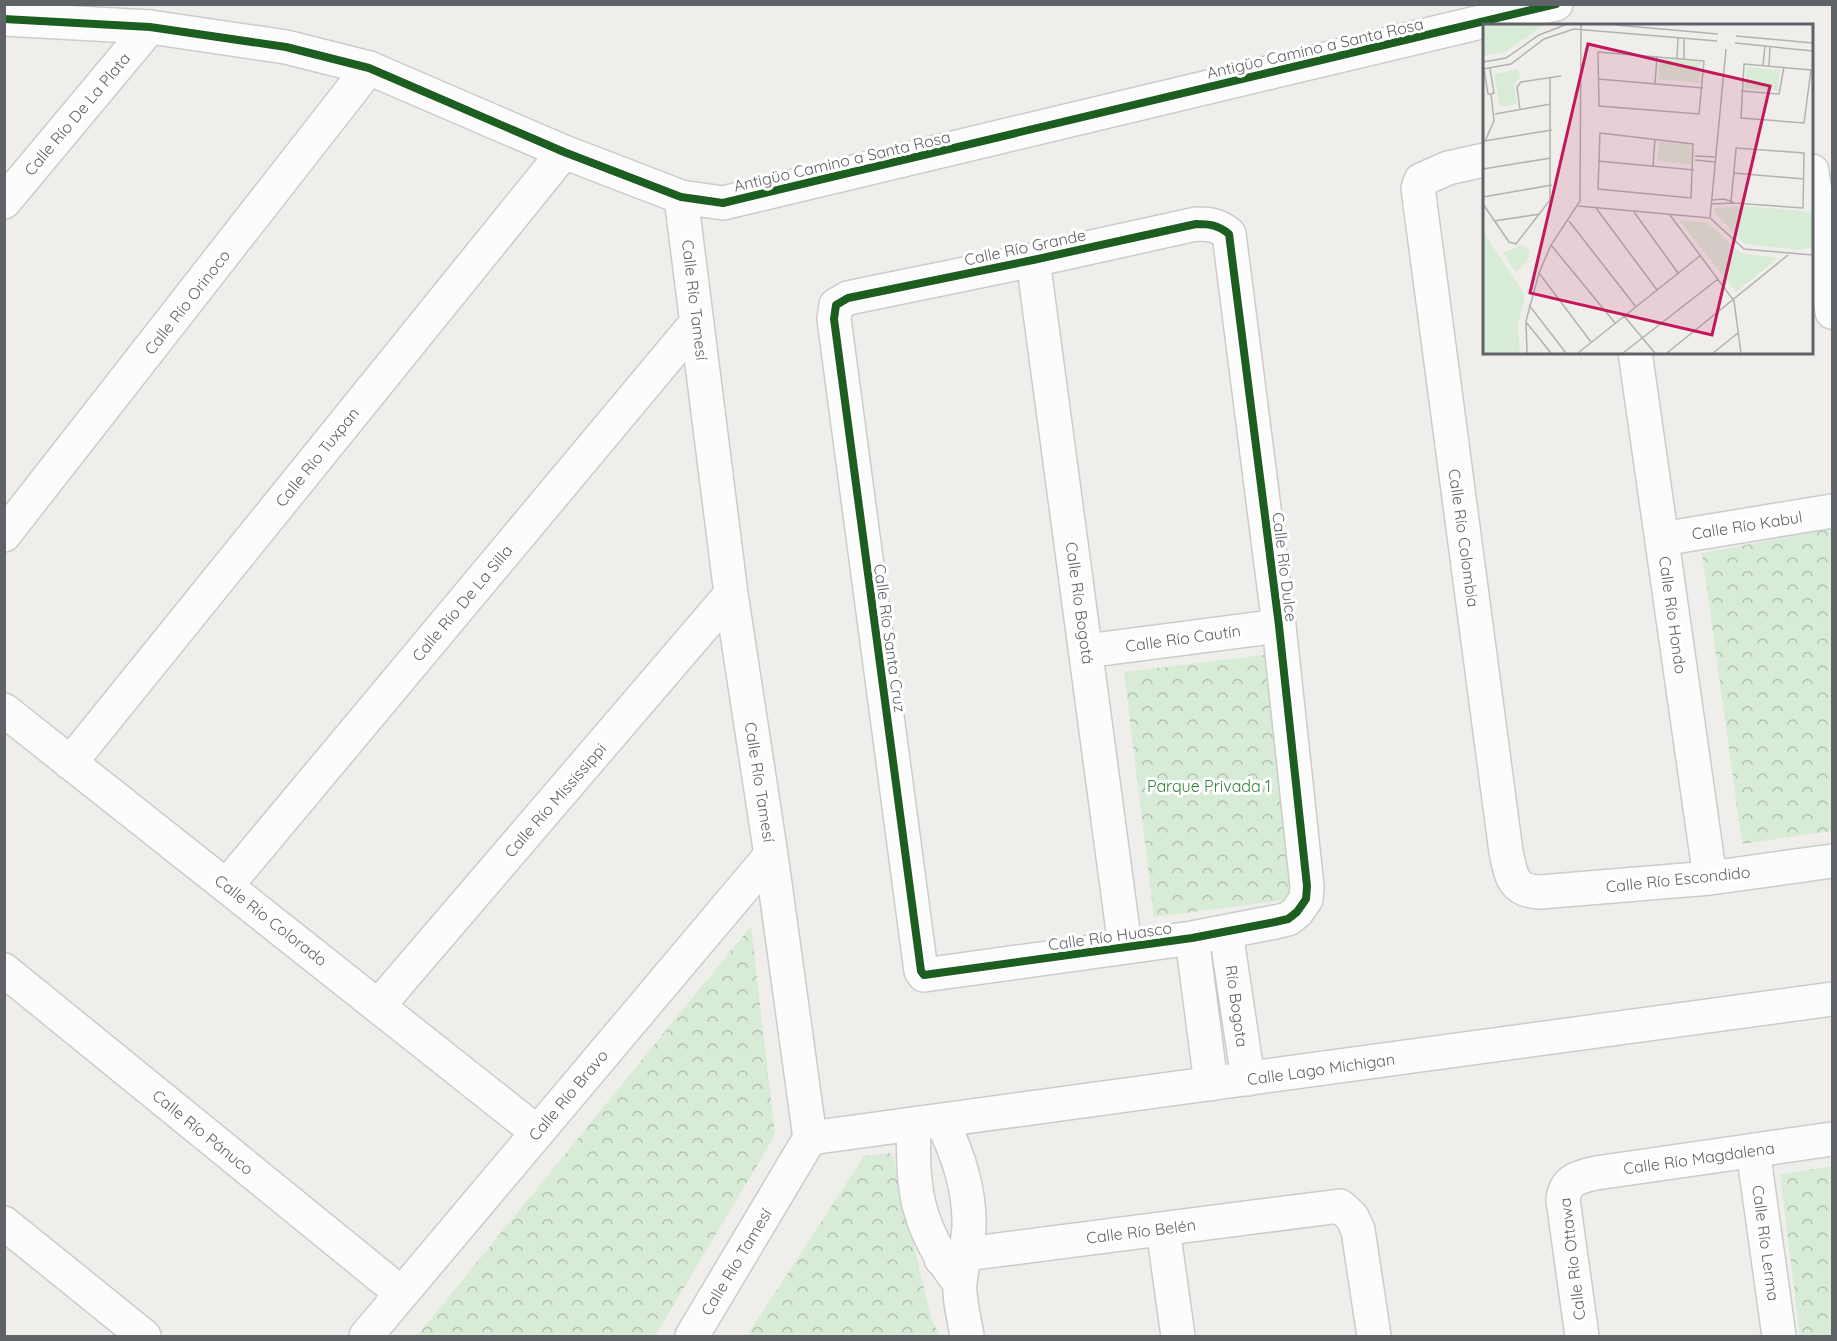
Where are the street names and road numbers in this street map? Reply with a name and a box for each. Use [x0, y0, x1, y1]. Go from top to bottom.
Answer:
street label: Antigüo Camino a Santa Rosa [1205, 13, 1425, 83]
street label: Calle Río De La Plata [20, 48, 134, 180]
street label: Antigüo Camino a Santa Rosa [732, 126, 952, 196]
street label: Calle Río Grande [962, 224, 1088, 270]
street label: Calle Río Tamesí [678, 239, 712, 362]
street label: Calle Río Orinoco [140, 246, 234, 358]
street label: Calle Río Tuxpan [271, 403, 363, 511]
street label: Calle Río Colombia [1444, 467, 1484, 609]
street label: Calle Río Kabul [1690, 506, 1804, 544]
street label: Calle Río Dulce [1268, 511, 1302, 623]
street label: Calle Río Bogotá [1062, 540, 1098, 666]
street label: Calle Río De La Silla [407, 541, 517, 665]
street label: Calle Río Hondo [1655, 555, 1691, 675]
street label: Calle Río Santa Cruz [870, 562, 910, 714]
street label: Calle Río Cautín [1124, 620, 1242, 656]
street label: Calle Río Tamesí [741, 721, 779, 844]
street label: Calle Río Mississippi [500, 739, 610, 861]
street label: Calle Río Escondido [1605, 861, 1751, 897]
street label: Calle Río Colorado [211, 870, 331, 970]
street label: Calle Río Huasco [1047, 917, 1173, 955]
street label: Río Bogota [1221, 964, 1253, 1048]
street label: Calle Río Bravo [524, 1045, 612, 1145]
street label: Calle Lago Michigan [1246, 1049, 1396, 1089]
street label: Calle Río Pánuco [148, 1085, 258, 1179]
street label: Calle Río Magdalena [1622, 1137, 1776, 1179]
street label: Calle Río Lerma [1748, 1184, 1784, 1302]
street label: Calle Río Ottawa [1555, 1197, 1589, 1321]
street label: Calle Río Tamesí [696, 1204, 776, 1319]
street label: Calle Río Belén [1085, 1214, 1197, 1248]

